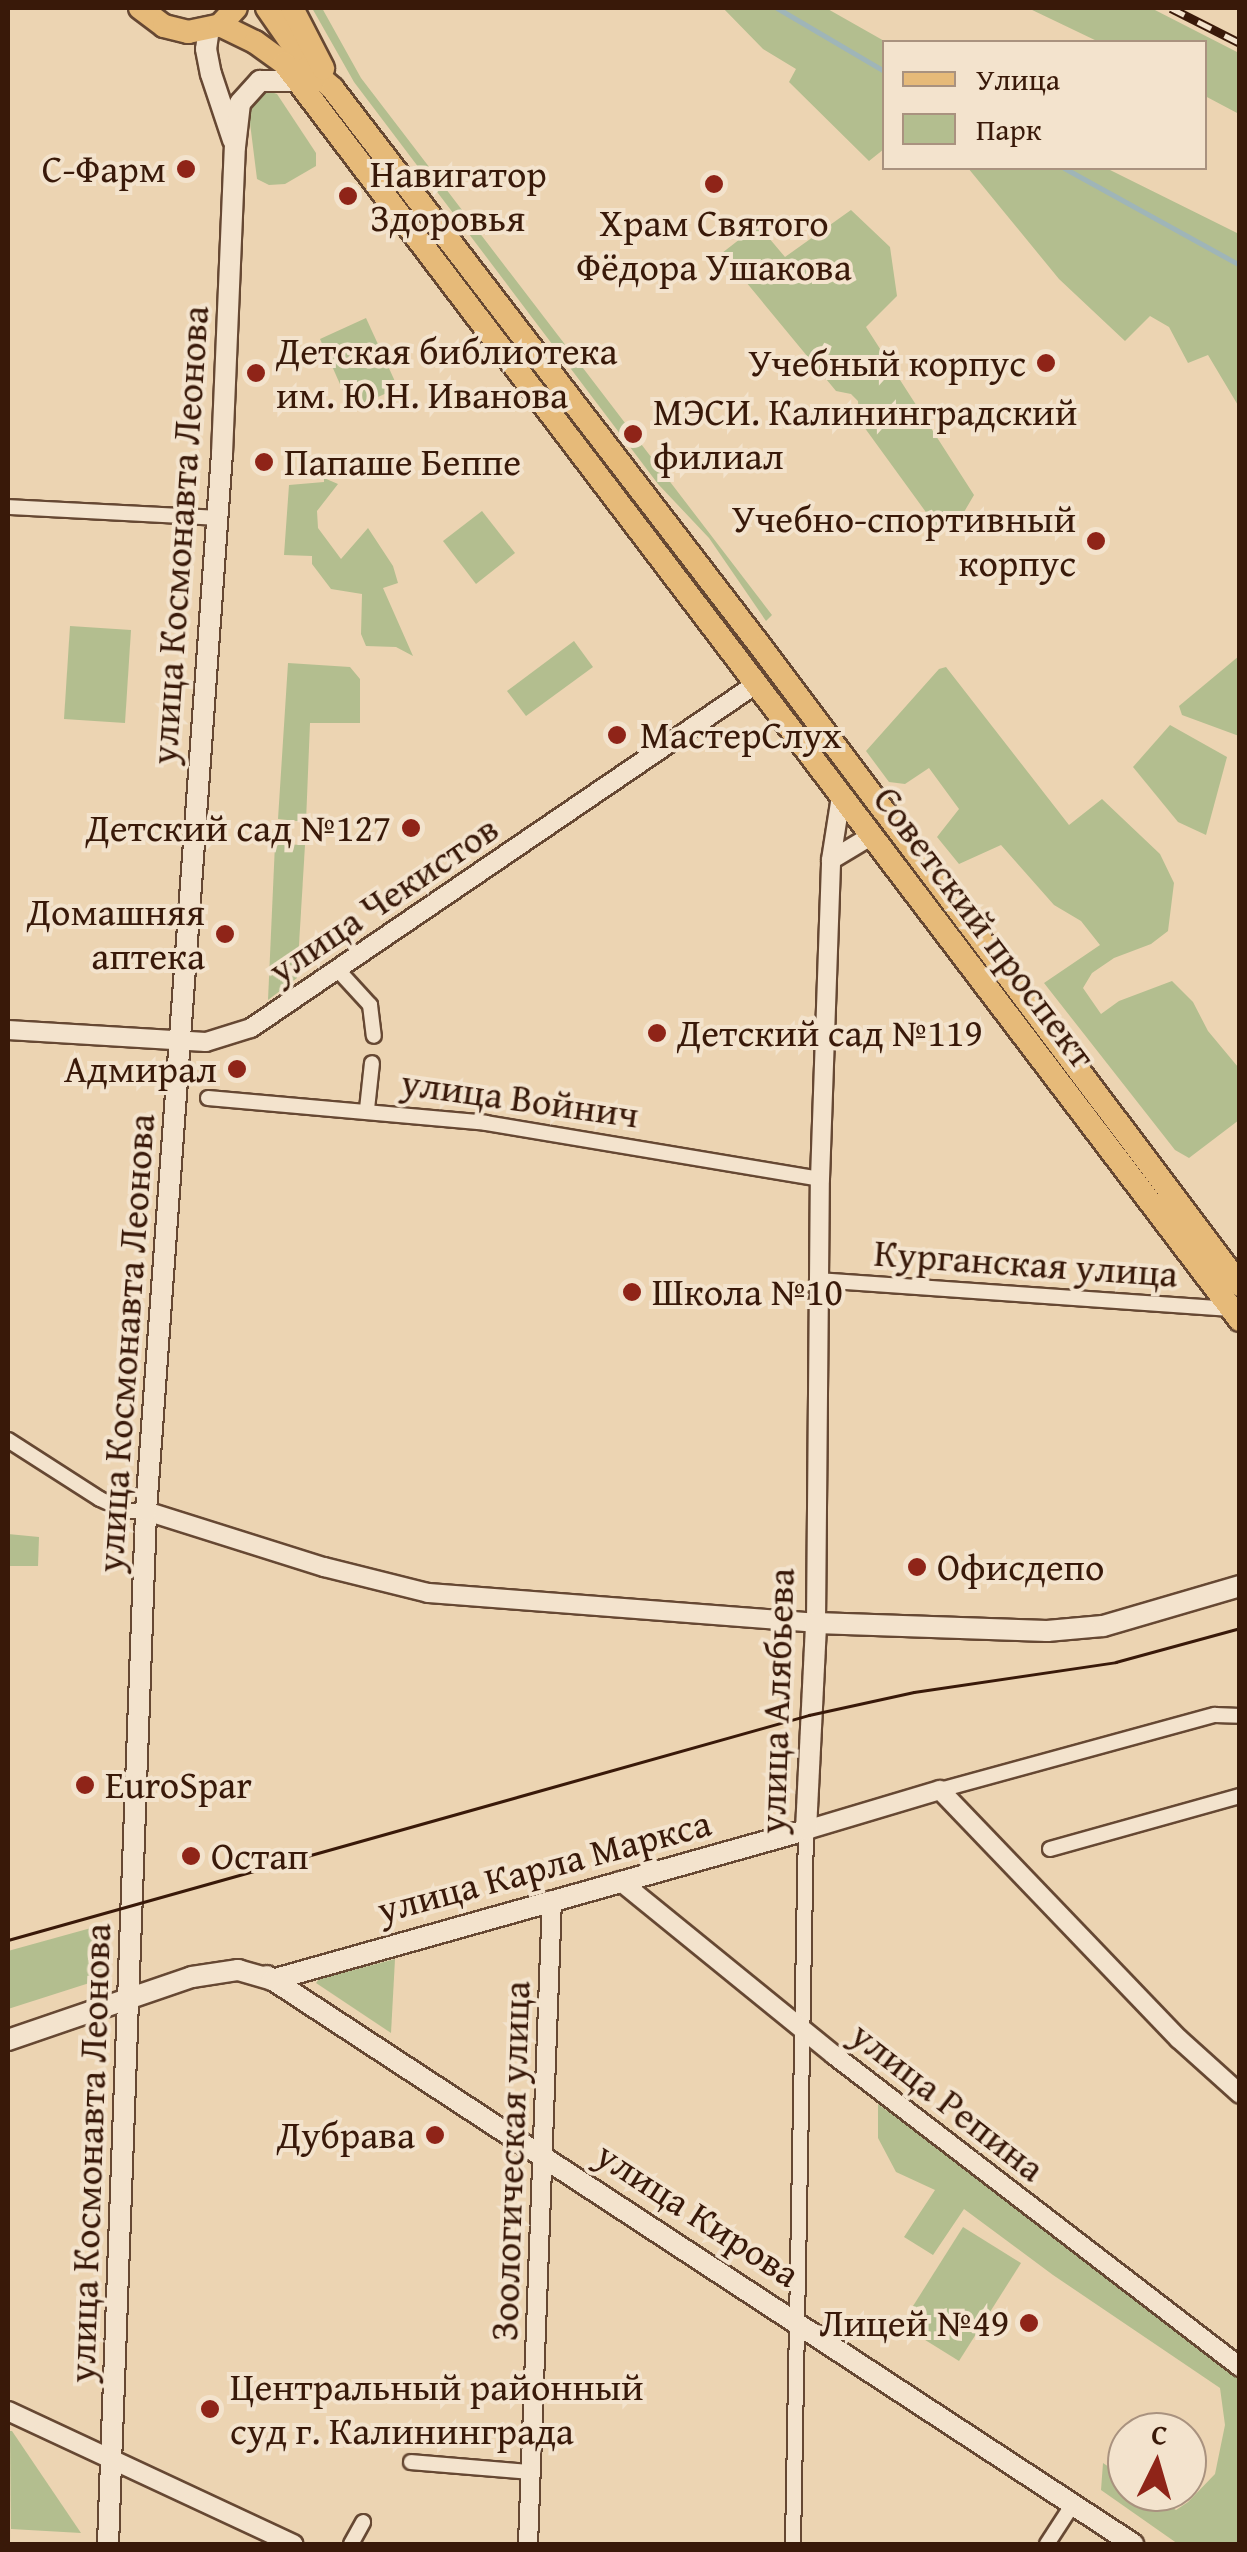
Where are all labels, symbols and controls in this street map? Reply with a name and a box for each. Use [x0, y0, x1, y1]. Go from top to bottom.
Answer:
legend [882, 40, 1207, 170]
text: Улица [976, 57, 1060, 101]
text: Парк [976, 107, 1042, 151]
place label: С-Фарм [42, 146, 166, 192]
place label: Навигатор Здоровья [370, 151, 547, 240]
marker: С-Фарм [175, 158, 197, 180]
marker: Храм Святого Фёдора Ушакова [703, 173, 725, 195]
marker: Навигатор Здоровья [335, 183, 361, 209]
place label: Храм Святого Фёдора Ушакова [576, 200, 852, 290]
street label: улица Космонавта Леонова [140, 304, 218, 766]
place label: Детская библиотека им. Ю.Н. Иванова [276, 328, 617, 418]
place label: Учебный корпус [748, 340, 1026, 386]
marker: Учебный корпус [1035, 352, 1057, 374]
marker: Детская библиотека им. Ю.Н. Иванова [245, 362, 267, 384]
place label: МЭСИ. Калининградский филиал [653, 389, 1077, 478]
marker: МЭСИ. Калининградский филиал [622, 423, 644, 445]
place label: Папаше Беппе [284, 439, 521, 485]
marker: Папаше Беппе [253, 451, 275, 473]
place label: Учебно-спортивный корпус [732, 496, 1076, 586]
marker: Учебно-спортивный корпус [1085, 530, 1107, 552]
place label: МастерСлух [640, 712, 842, 758]
marker: МастерСлух [604, 722, 630, 748]
street label: Советский проспект [864, 777, 1106, 1077]
place label: Детский сад №127 [85, 805, 391, 851]
street label: улица Чекистов [259, 805, 507, 993]
marker: Детский сад №127 [400, 817, 422, 839]
place label: Домашняя аптека [27, 889, 205, 978]
marker: Домашняя аптека [214, 923, 236, 945]
place label: Детский сад №119 [677, 1010, 983, 1056]
marker: Детский сад №119 [646, 1022, 668, 1044]
place label: Адмирал [64, 1046, 217, 1092]
marker: Адмирал [226, 1058, 248, 1080]
street label: улица Войнич [398, 1059, 642, 1137]
street label: улица Космонавта Леонова [86, 1112, 164, 1574]
street label: Курганская улица [873, 1230, 1179, 1296]
place label: Школа №10 [652, 1269, 843, 1315]
marker: Школа №10 [621, 1281, 643, 1303]
place label: Офисдепо [937, 1544, 1104, 1590]
marker: Офисдепо [906, 1556, 928, 1578]
street label: улица Алябьева [749, 1567, 803, 1835]
place label: EuroSpar [105, 1762, 252, 1808]
marker: EuroSpar [74, 1774, 96, 1796]
street label: улица Карла Маркса [372, 1800, 716, 1932]
place label: Остап [211, 1833, 309, 1879]
marker: Остап [180, 1845, 202, 1867]
street label: улица Космонавта Леонова [58, 1922, 120, 2384]
street label: Зоологическая улица [481, 1980, 539, 2342]
street label: улица Репина [842, 2011, 1054, 2191]
place label: Дубрава [277, 2112, 415, 2158]
marker: Дубрава [424, 2124, 446, 2146]
street label: улица Кирова [588, 2131, 808, 2297]
place label: Лицей №49 [819, 2300, 1009, 2346]
marker: Лицей №49 [1018, 2312, 1040, 2334]
place label: Центральный районный суд г. Калининграда [230, 2364, 644, 2454]
marker: Центральный районный суд г. Калининграда [199, 2398, 221, 2420]
north arrow [1107, 2412, 1207, 2512]
text: С [1150, 2412, 1169, 2455]

